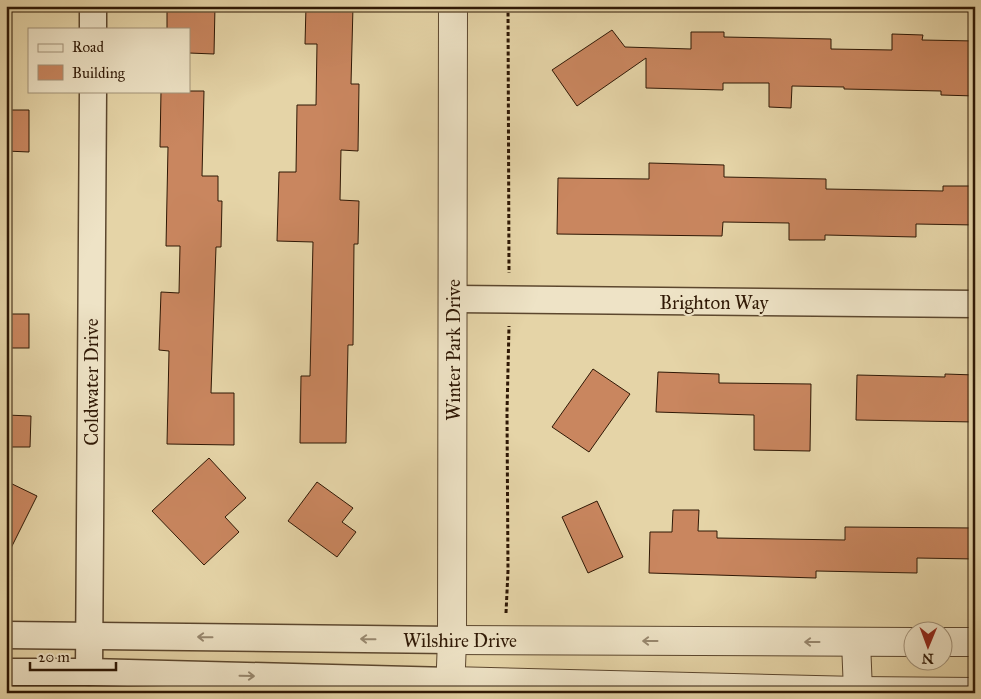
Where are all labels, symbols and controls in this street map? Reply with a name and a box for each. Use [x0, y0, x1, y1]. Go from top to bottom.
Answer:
legend [28, 28, 190, 92]
text: Road [72, 38, 104, 56]
text: Building [72, 64, 126, 82]
street label: Winter Park Drive [442, 279, 465, 421]
street label: Brighton Way [660, 291, 769, 315]
street label: Coldwater Drive [80, 318, 103, 446]
north arrow [904, 622, 954, 672]
street label: Wilshire Drive [403, 629, 517, 652]
one-way arrow [198, 632, 214, 642]
one-way arrow [360, 634, 376, 644]
one-way arrow [642, 636, 658, 646]
one-way arrow [805, 637, 821, 647]
scale bar [30, 639, 116, 671]
text: 20 m [38, 648, 70, 666]
text: N [922, 650, 934, 667]
one-way arrow [239, 671, 255, 681]

